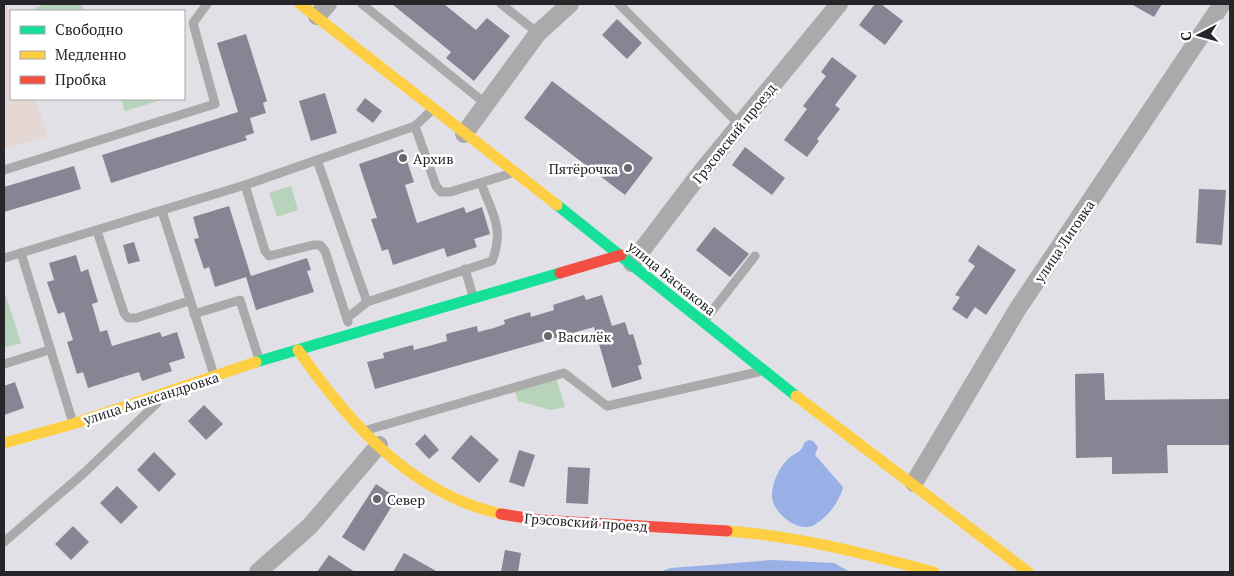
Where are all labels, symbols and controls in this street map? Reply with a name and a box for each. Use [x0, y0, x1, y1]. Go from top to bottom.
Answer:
legend [10, 10, 185, 100]
north arrow [1174, 10, 1224, 60]
text: Свободно [55, 19, 123, 39]
text: С [1176, 31, 1195, 42]
text: Медленно [55, 44, 126, 64]
text: Пробка [55, 69, 107, 89]
street label: Грэсовский проезд [688, 79, 780, 187]
place label: Архив [413, 149, 454, 168]
marker: Архив [397, 152, 409, 164]
place label: Пятёрочка [549, 159, 618, 178]
marker: Пятёрочка [622, 162, 634, 174]
street label: улица Лиговка [1029, 196, 1099, 287]
street label: улица Баскакова [623, 236, 720, 319]
place label: Василёк [558, 327, 611, 346]
marker: Василёк [542, 330, 554, 342]
street label: улица Александровка [80, 367, 221, 429]
place label: Север [387, 490, 425, 509]
marker: Север [371, 493, 383, 505]
street label: Грэсовский проезд [524, 508, 648, 536]

